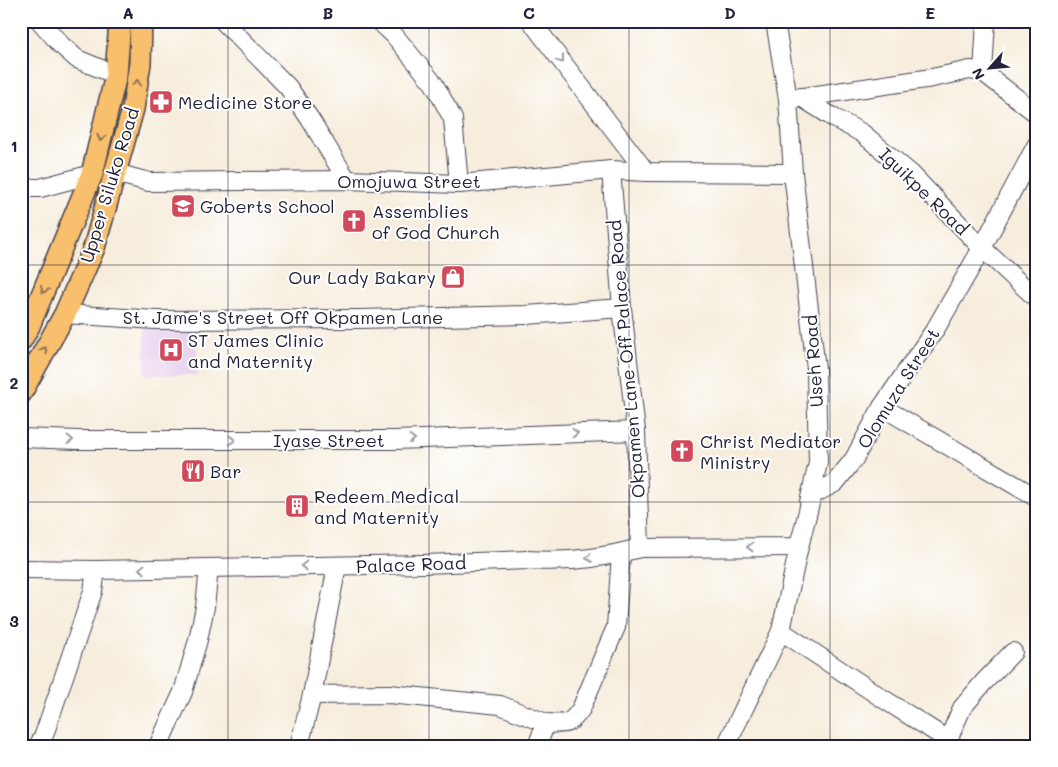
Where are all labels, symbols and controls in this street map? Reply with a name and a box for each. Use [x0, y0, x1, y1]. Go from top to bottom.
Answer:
text: A [122, 2, 134, 23]
text: B [323, 2, 333, 23]
text: C [523, 2, 535, 23]
text: D [724, 2, 736, 23]
text: E [925, 2, 935, 23]
north arrow [966, 42, 1016, 92]
one-way arrow [555, 54, 564, 64]
text: N [967, 65, 989, 83]
one-way arrow [131, 78, 142, 86]
pharmacy icon: Medicine Store [148, 89, 174, 115]
place label: Medicine Store [178, 90, 312, 114]
street label: Upper Siluko Road [74, 105, 144, 265]
one-way arrow [96, 134, 107, 143]
text: 1 [10, 135, 18, 156]
street label: Iguikpe Road [874, 142, 974, 240]
street label: Omojuwa Street [337, 169, 481, 193]
school or university icon: Goberts School [170, 193, 196, 219]
place label: Goberts School [200, 194, 335, 218]
place label: Assemblies of God Church [372, 199, 499, 244]
church icon: Assemblies of God Church [341, 208, 367, 234]
street label: Okpamen Lane Off Palace Road [602, 219, 650, 499]
shop icon: Our Lady Bakary [440, 264, 466, 290]
place label: Our Lady Bakary [288, 265, 436, 289]
one-way arrow [40, 285, 50, 294]
street label: St. Jame's Street Off Okpamen Lane [123, 305, 443, 329]
street label: Useh Road [798, 314, 828, 408]
street label: Olomuza Street [851, 323, 945, 453]
place label: ST James Clinic and Maternity [188, 328, 324, 373]
hospital icon: ST James Clinic and Maternity [158, 337, 184, 363]
one-way arrow [38, 347, 48, 356]
text: 2 [10, 372, 19, 393]
street label: Iyase Street [273, 428, 385, 452]
one-way arrow [572, 428, 579, 438]
place label: Christ Mediator Ministry [700, 429, 841, 474]
one-way arrow [409, 434, 417, 444]
one-way arrow [66, 435, 74, 445]
one-way arrow [229, 435, 237, 445]
church icon: Christ Mediator Ministry [669, 438, 695, 464]
restaurant icon: Bar [180, 458, 206, 484]
place label: Bar [210, 459, 241, 483]
place label: Redeem Medical and Maternity [314, 484, 459, 529]
building icon: Redeem Medical and Maternity [284, 493, 310, 519]
one-way arrow [746, 542, 754, 552]
street label: Palace Road [355, 550, 467, 578]
one-way arrow [585, 552, 593, 562]
one-way arrow [300, 561, 308, 571]
one-way arrow [138, 564, 146, 574]
text: 3 [9, 610, 19, 631]

